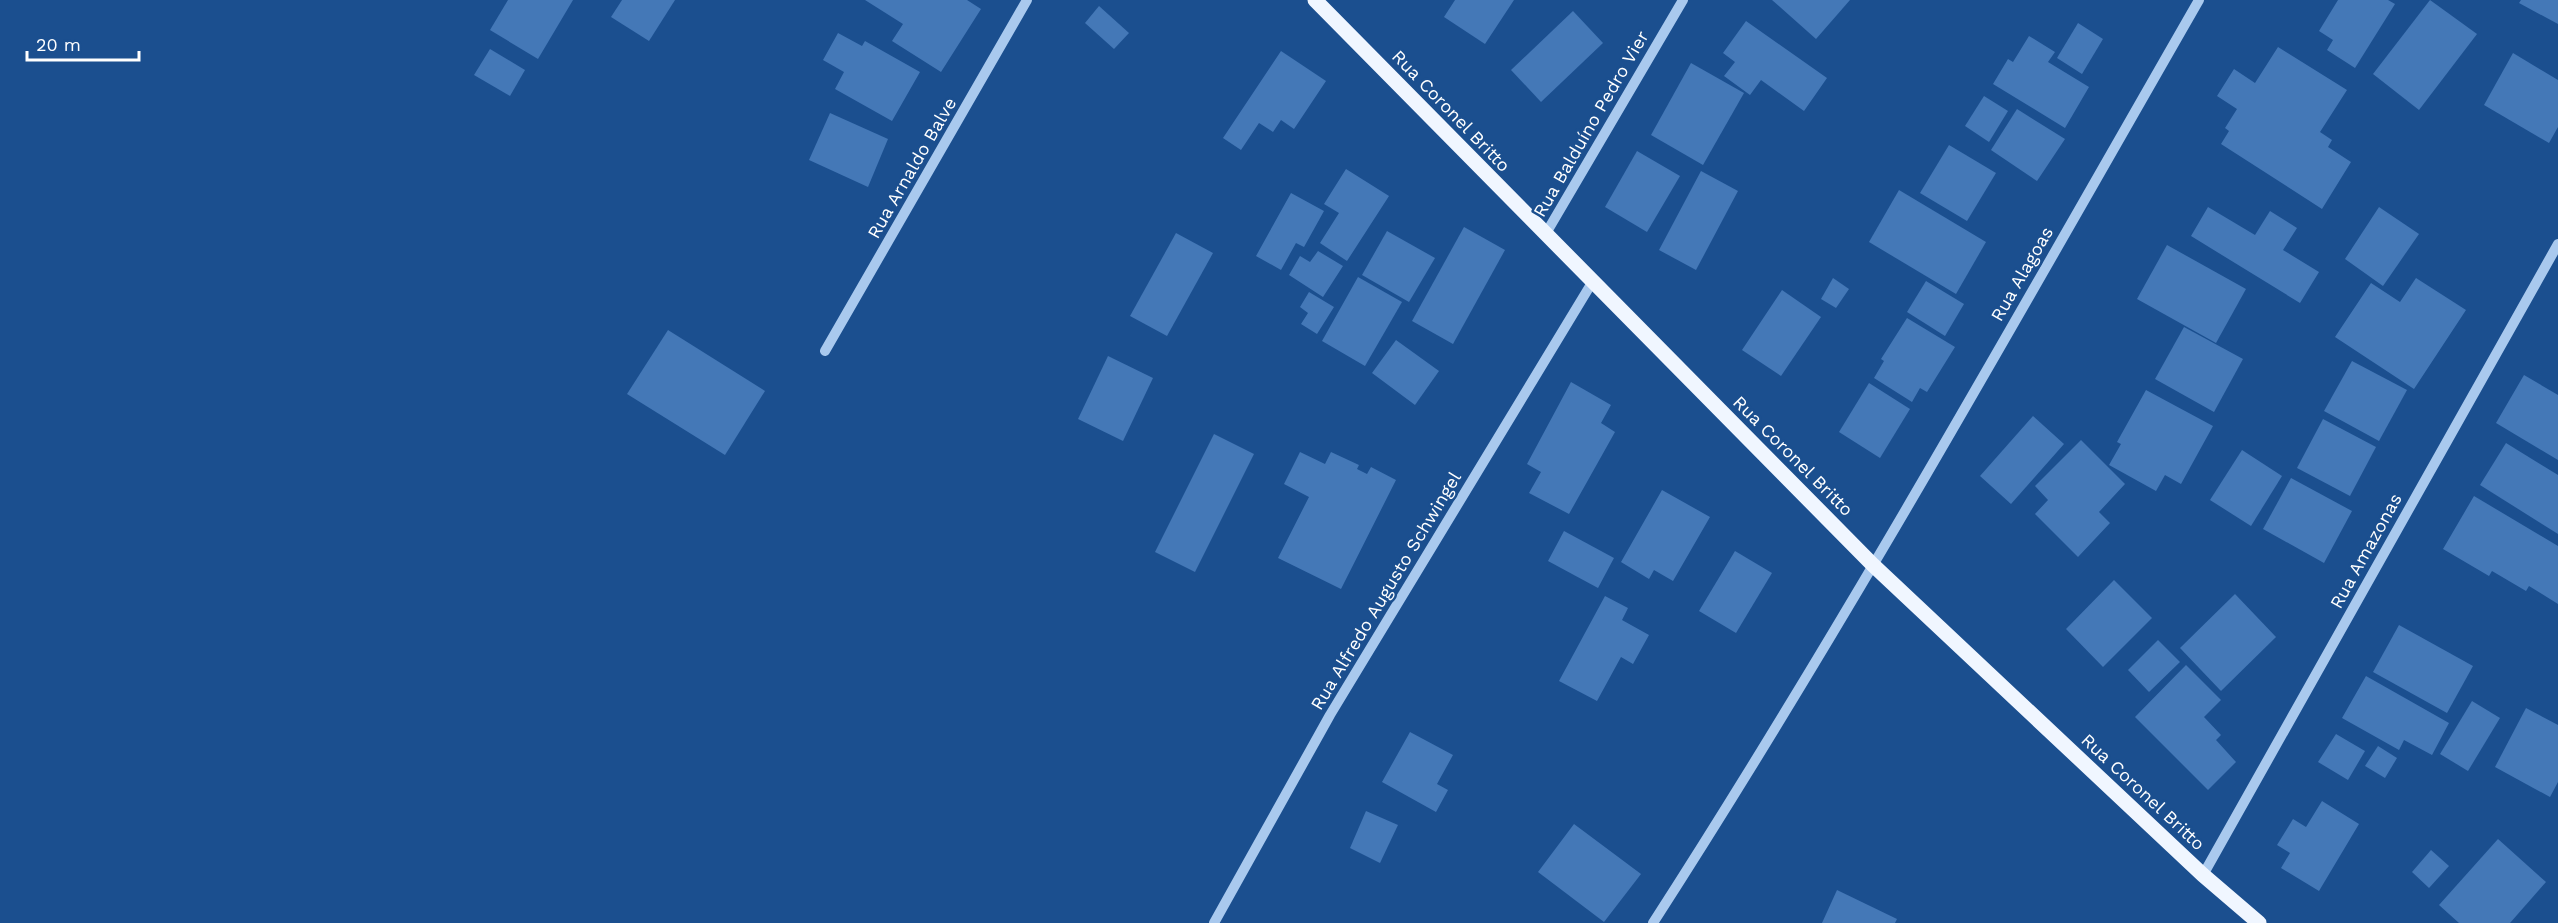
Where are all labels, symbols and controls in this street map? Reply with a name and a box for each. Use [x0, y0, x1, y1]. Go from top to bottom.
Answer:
scale bar [27, 24, 140, 62]
street label: Rua Balduíno Pedro Vier [1529, 27, 1653, 221]
text: 20 m [36, 34, 81, 55]
street label: Rua Coronel Britto [1388, 45, 1515, 176]
street label: Rua Arnaldo Balve [863, 94, 960, 242]
street label: Rua Alagoas [1986, 223, 2057, 325]
street label: Rua Coronel Britto [1729, 391, 1858, 520]
street label: Rua Alfredo Augusto Schwingel [1306, 467, 1465, 714]
street label: Rua Amazonas [2325, 490, 2406, 612]
street label: Rua Coronel Britto [2077, 729, 2209, 854]

